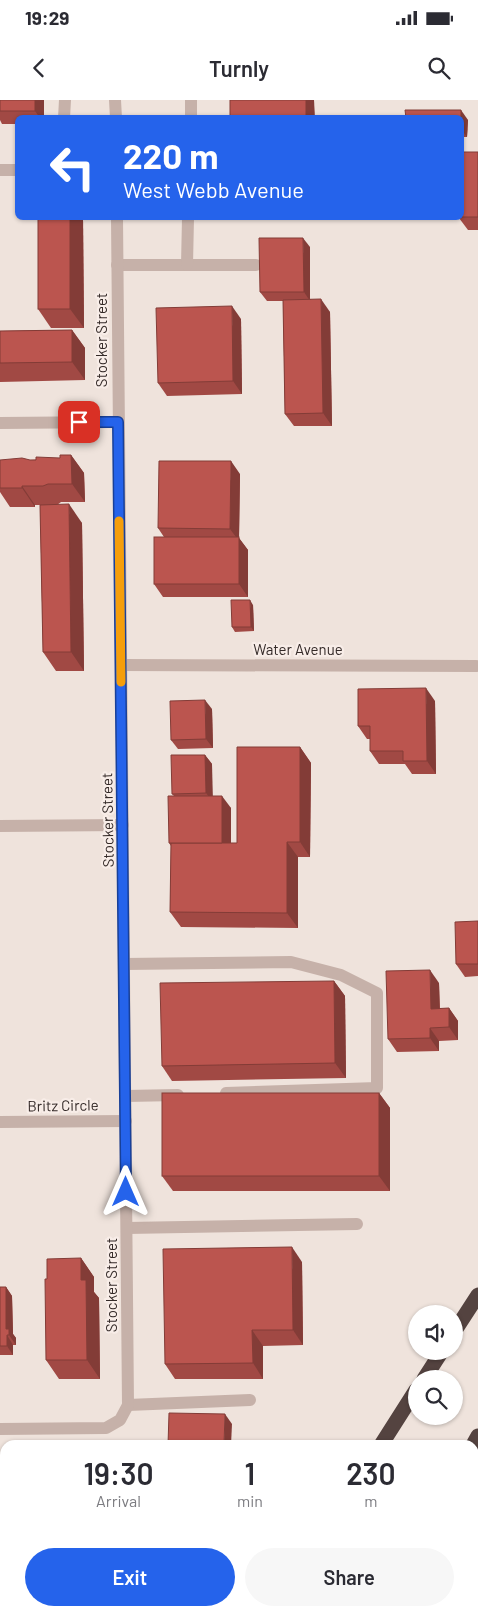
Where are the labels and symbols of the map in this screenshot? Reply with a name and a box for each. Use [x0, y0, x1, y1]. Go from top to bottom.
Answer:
street label: Stocker Street [92, 293, 110, 387]
pin [58, 401, 100, 443]
street label: Water Avenue [253, 640, 343, 658]
street label: Stocker Street [97, 773, 117, 867]
street label: Britz Circle [27, 1095, 99, 1115]
position arrow [99, 1165, 151, 1217]
street label: Stocker Street [102, 1238, 120, 1332]

